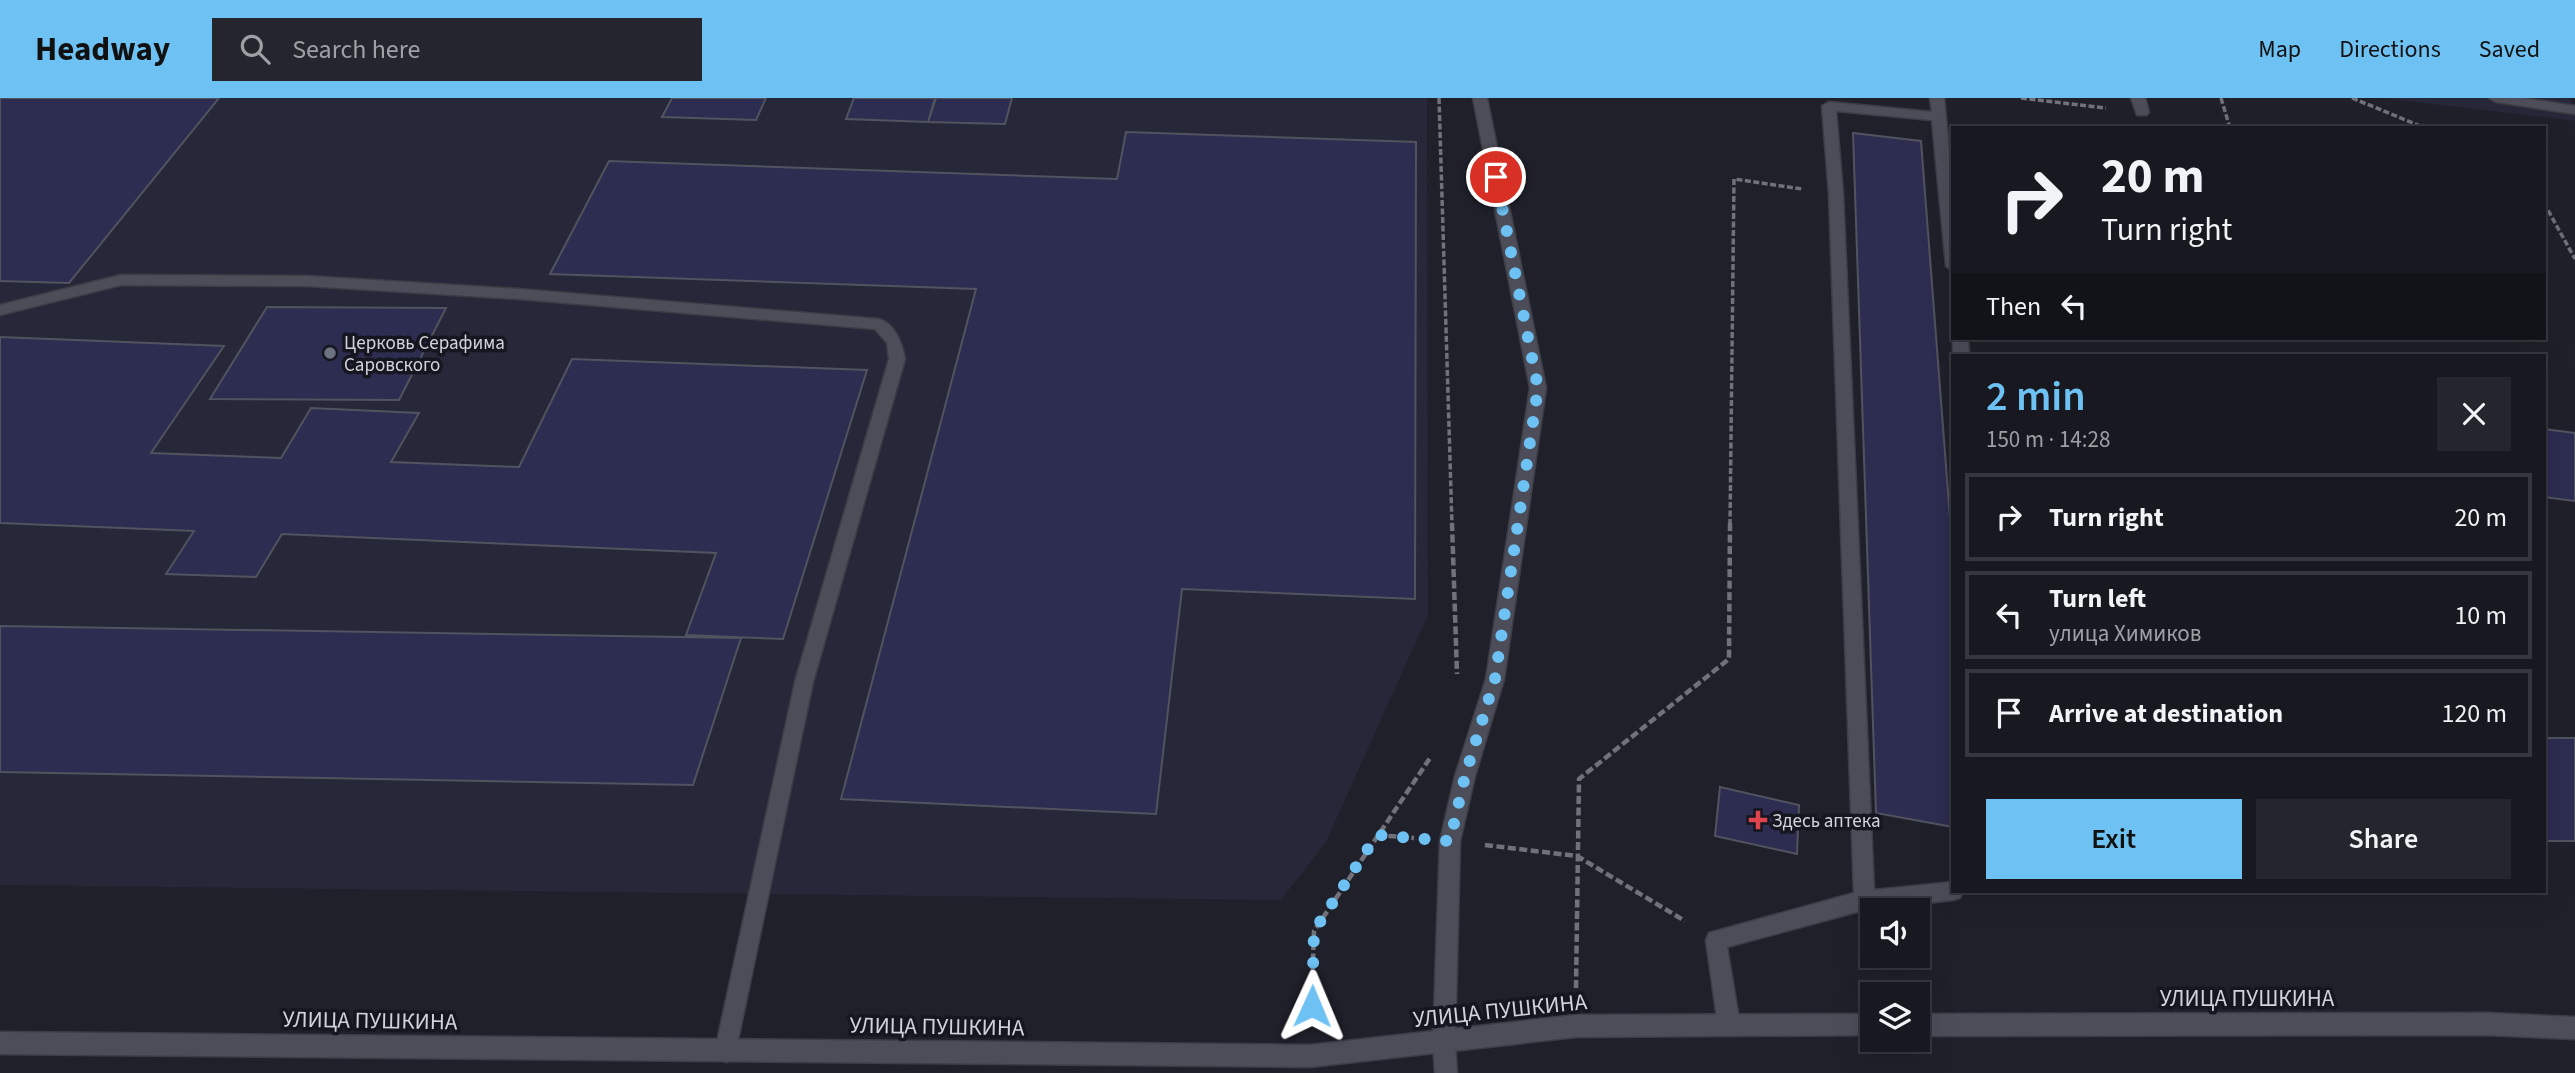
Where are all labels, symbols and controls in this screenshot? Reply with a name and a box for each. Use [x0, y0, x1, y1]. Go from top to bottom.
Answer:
search box [212, 18, 702, 81]
text: Headway [35, 26, 170, 73]
icon: search [236, 30, 274, 68]
text: Search here [292, 31, 420, 68]
text: Map [2258, 32, 2301, 67]
text: Directions [2339, 32, 2441, 67]
text: Saved [2479, 32, 2540, 67]
text: 20 m [2101, 142, 2205, 212]
pin [1466, 147, 1526, 207]
icon: right [1986, 154, 2077, 245]
icon: arrive [1477, 158, 1515, 196]
text: Turn right [2101, 207, 2232, 253]
icon: left [2055, 287, 2093, 325]
text: Then [1986, 288, 2041, 325]
place label: Церковь Серафима Саровского [344, 330, 505, 379]
marker: Церковь Серафима Саровского [322, 345, 338, 361]
text: 2 min [1986, 367, 2086, 427]
button: close [2437, 377, 2511, 451]
text: 150 m · 14:28 [1986, 423, 2110, 456]
icon: right [1990, 498, 2028, 536]
text: Turn right [2049, 499, 2164, 536]
text: 20 m [2454, 499, 2507, 536]
text: Turn left [2049, 580, 2146, 617]
icon: left [1990, 596, 2028, 634]
text: 10 m [2454, 597, 2507, 634]
text: улица Химиков [2049, 617, 2201, 650]
icon: arrive [1990, 694, 2028, 732]
text: Arrive at destination [2049, 695, 2283, 732]
text: 120 m [2441, 695, 2507, 732]
button: Exit [1986, 799, 2242, 879]
button: Share [2256, 799, 2511, 879]
place label: Здесь аптека [1772, 808, 1881, 835]
marker: Здесь аптека [1750, 812, 1766, 828]
map controls [1860, 898, 1930, 1052]
button: sound [1860, 898, 1930, 968]
position arrow [1275, 969, 1349, 1043]
button: layers [1860, 982, 1930, 1052]
street label: УЛИЦА ПУШКИНА [2160, 982, 2335, 1015]
street label: УЛИЦА ПУШКИНА [1411, 985, 1589, 1036]
street label: УЛИЦА ПУШКИНА [282, 1002, 458, 1039]
street label: УЛИЦА ПУШКИНА [849, 1008, 1025, 1045]

